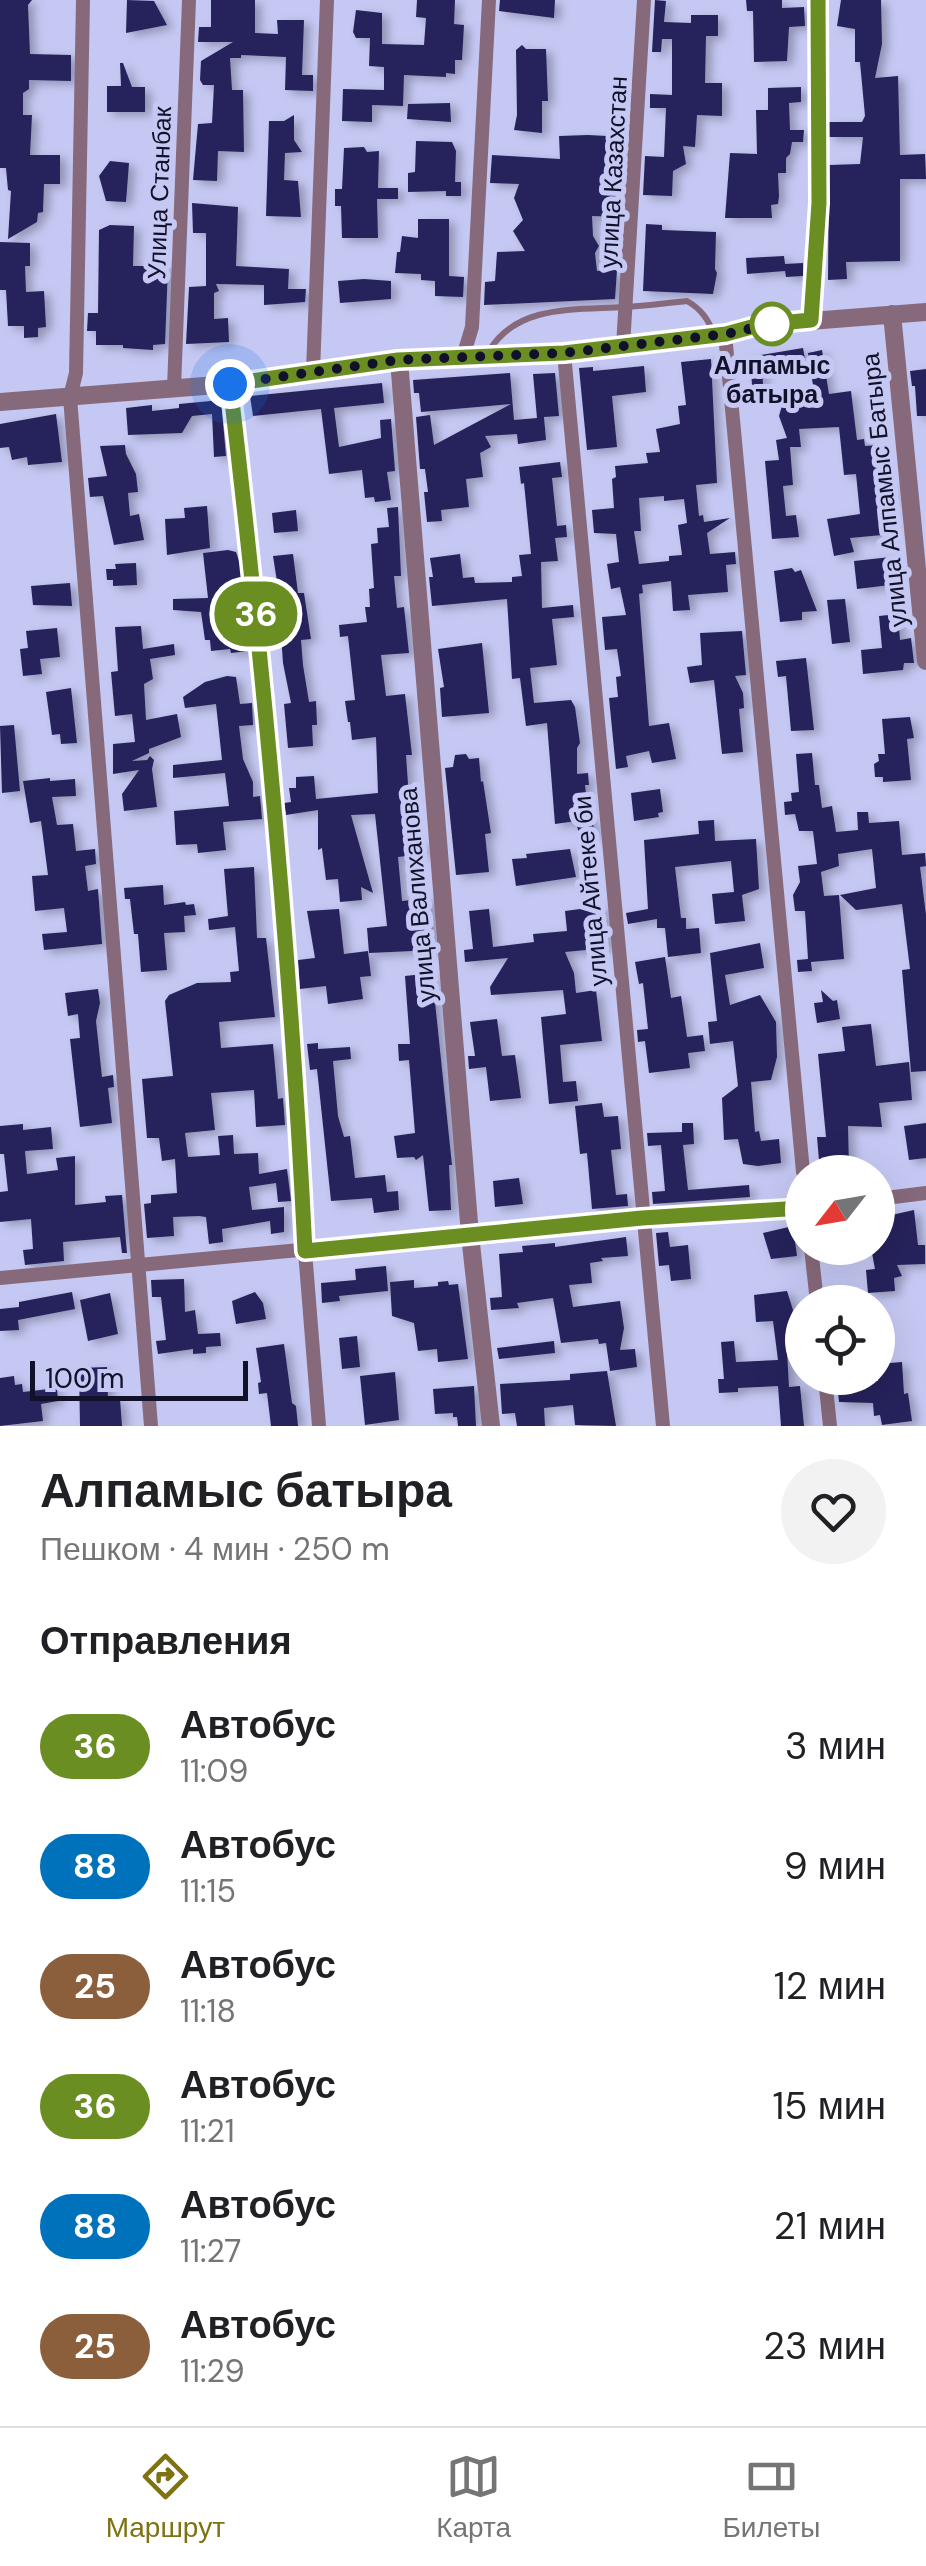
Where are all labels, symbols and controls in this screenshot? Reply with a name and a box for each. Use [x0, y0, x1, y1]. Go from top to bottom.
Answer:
street label: улица Казахстан [592, 75, 635, 269]
street label: Улица Станбак [140, 105, 179, 280]
marker: Алпамыс батыра [751, 303, 793, 345]
place label: Алпамыс батыра [714, 349, 830, 411]
street label: улица Алпамыс Батыра [854, 351, 915, 629]
your location [205, 359, 255, 409]
line badge: 36 [211, 582, 301, 646]
text: 36 [234, 591, 278, 637]
street label: улица Валиханова [392, 786, 443, 1004]
street label: улица Айтеке би [566, 794, 615, 988]
north arrow [785, 1155, 895, 1265]
map controls [785, 1155, 895, 1395]
button: locate [785, 1285, 895, 1395]
scale bar [30, 1356, 248, 1401]
text: 100 m [45, 1360, 124, 1397]
text: Алпамыс батыра [40, 1459, 452, 1522]
button: heart [781, 1459, 886, 1564]
text: Пешком · 4 мин · 250 m [40, 1528, 390, 1570]
text: Отправления [40, 1616, 292, 1666]
text: Автобус [180, 1700, 336, 1750]
text: 3 мин [785, 1721, 886, 1771]
text: 36 [73, 1723, 117, 1769]
text: 11:09 [180, 1750, 248, 1792]
text: Автобус [180, 1820, 336, 1870]
text: 9 мин [784, 1841, 886, 1891]
text: 88 [73, 1843, 117, 1889]
text: 11:15 [180, 1870, 236, 1912]
text: Автобус [180, 1940, 336, 1990]
text: 12 мин [774, 1961, 886, 2011]
text: 25 [74, 1963, 116, 2009]
text: 11:18 [180, 1990, 236, 2032]
text: Автобус [180, 2060, 336, 2110]
text: 15 мин [773, 2081, 886, 2131]
text: 36 [73, 2083, 117, 2129]
text: 11:21 [180, 2110, 235, 2152]
text: Автобус [180, 2180, 336, 2230]
text: 21 мин [774, 2201, 886, 2251]
text: 88 [73, 2203, 117, 2249]
text: 11:27 [180, 2230, 241, 2272]
text: Автобус [180, 2300, 336, 2350]
text: 23 мин [763, 2321, 886, 2371]
text: 25 [74, 2323, 116, 2369]
text: 11:29 [180, 2350, 245, 2392]
tab: Маршрут [106, 2449, 225, 2546]
tab: Карта [436, 2449, 511, 2546]
tab: Билеты [722, 2449, 820, 2546]

